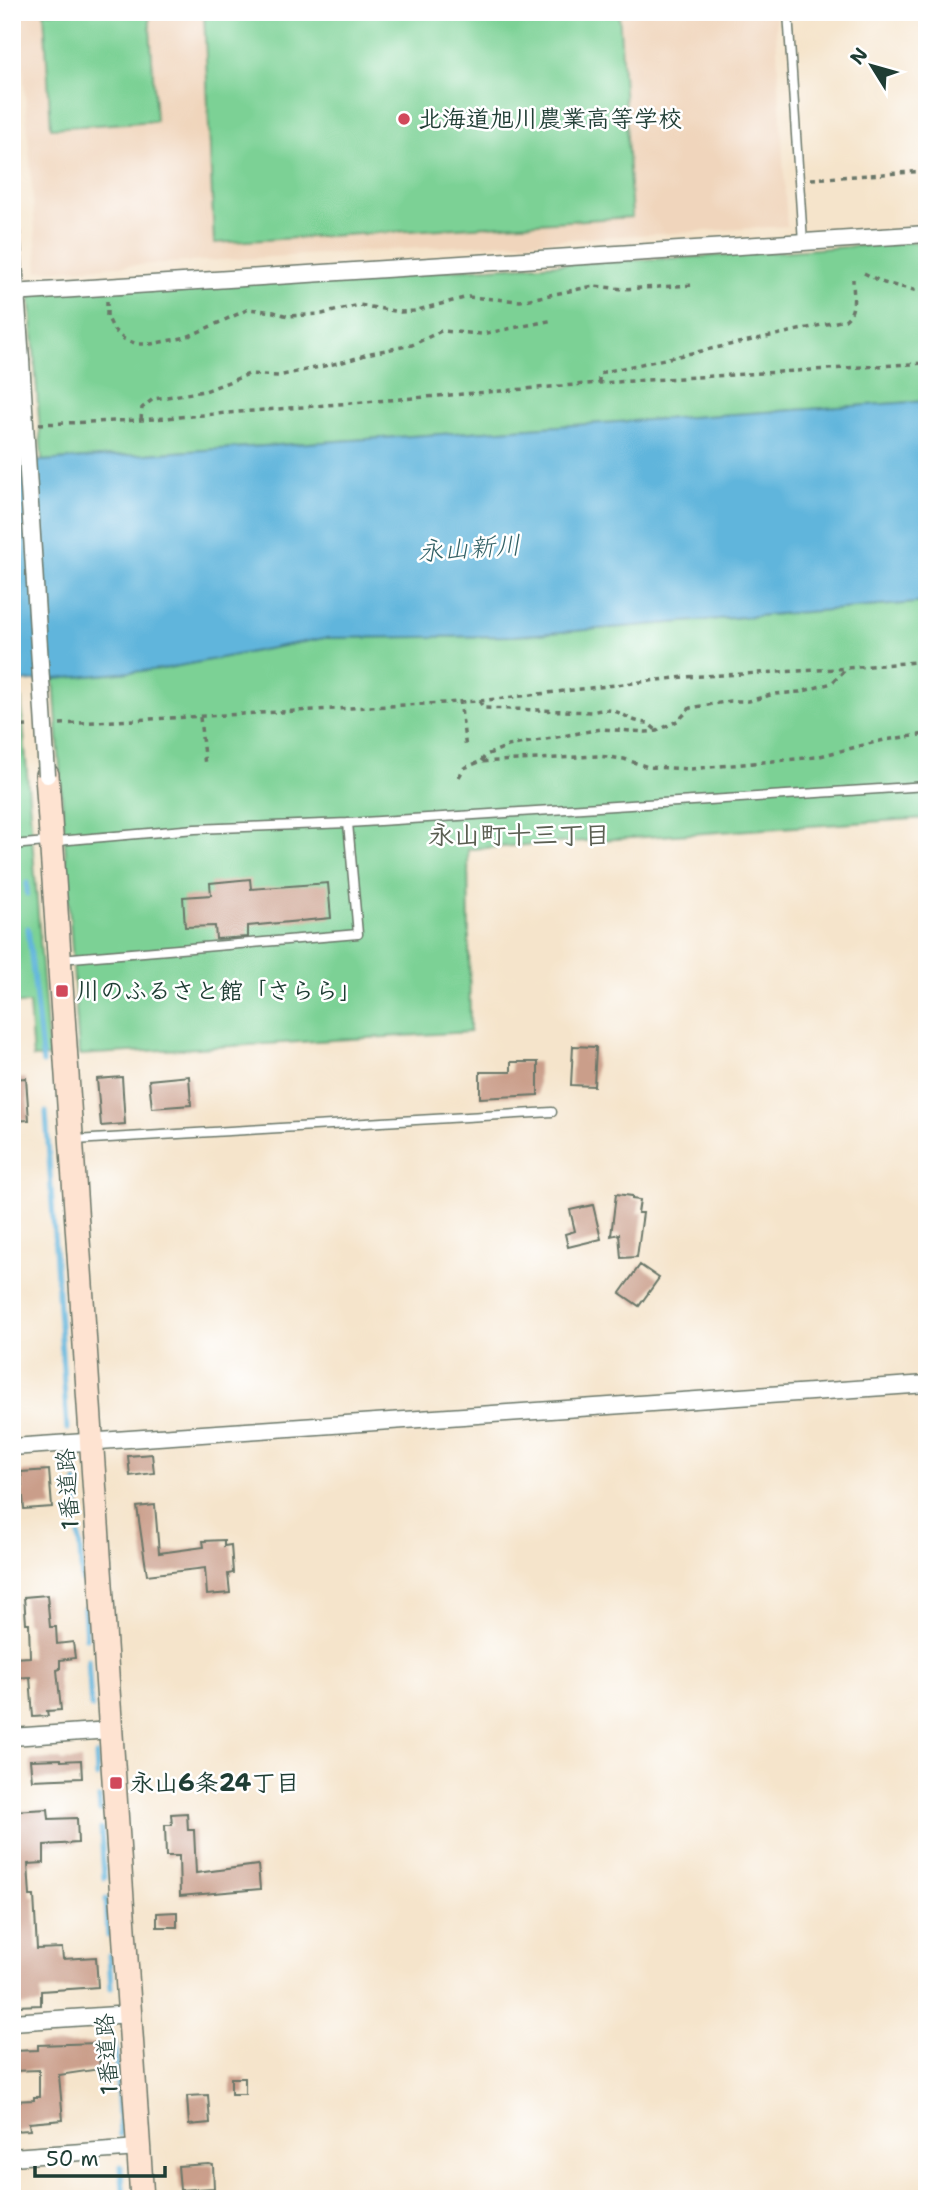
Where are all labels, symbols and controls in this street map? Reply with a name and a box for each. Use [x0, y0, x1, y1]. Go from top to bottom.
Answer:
north arrow [838, 32, 908, 102]
text: N [844, 43, 873, 70]
place label: 北海道旭川農業高等学校 [418, 103, 682, 135]
marker: 北海道旭川農業高等学校 [396, 111, 412, 127]
water label: 永山新川 [416, 526, 522, 569]
district label: 永山町十三丁目 [428, 817, 610, 852]
place label: 川のふるさと館「さらら」 [76, 975, 363, 1007]
marker: 川のふるさと館「さらら」 [54, 983, 70, 999]
street label: 1番道路 [49, 1447, 87, 1531]
place label: 永山6条24丁目 [130, 1767, 299, 1799]
marker: 永山6条24丁目 [108, 1775, 124, 1791]
street label: 1番道路 [88, 2012, 126, 2096]
scale bar [35, 2134, 164, 2178]
text: 50 m [46, 2145, 99, 2173]

